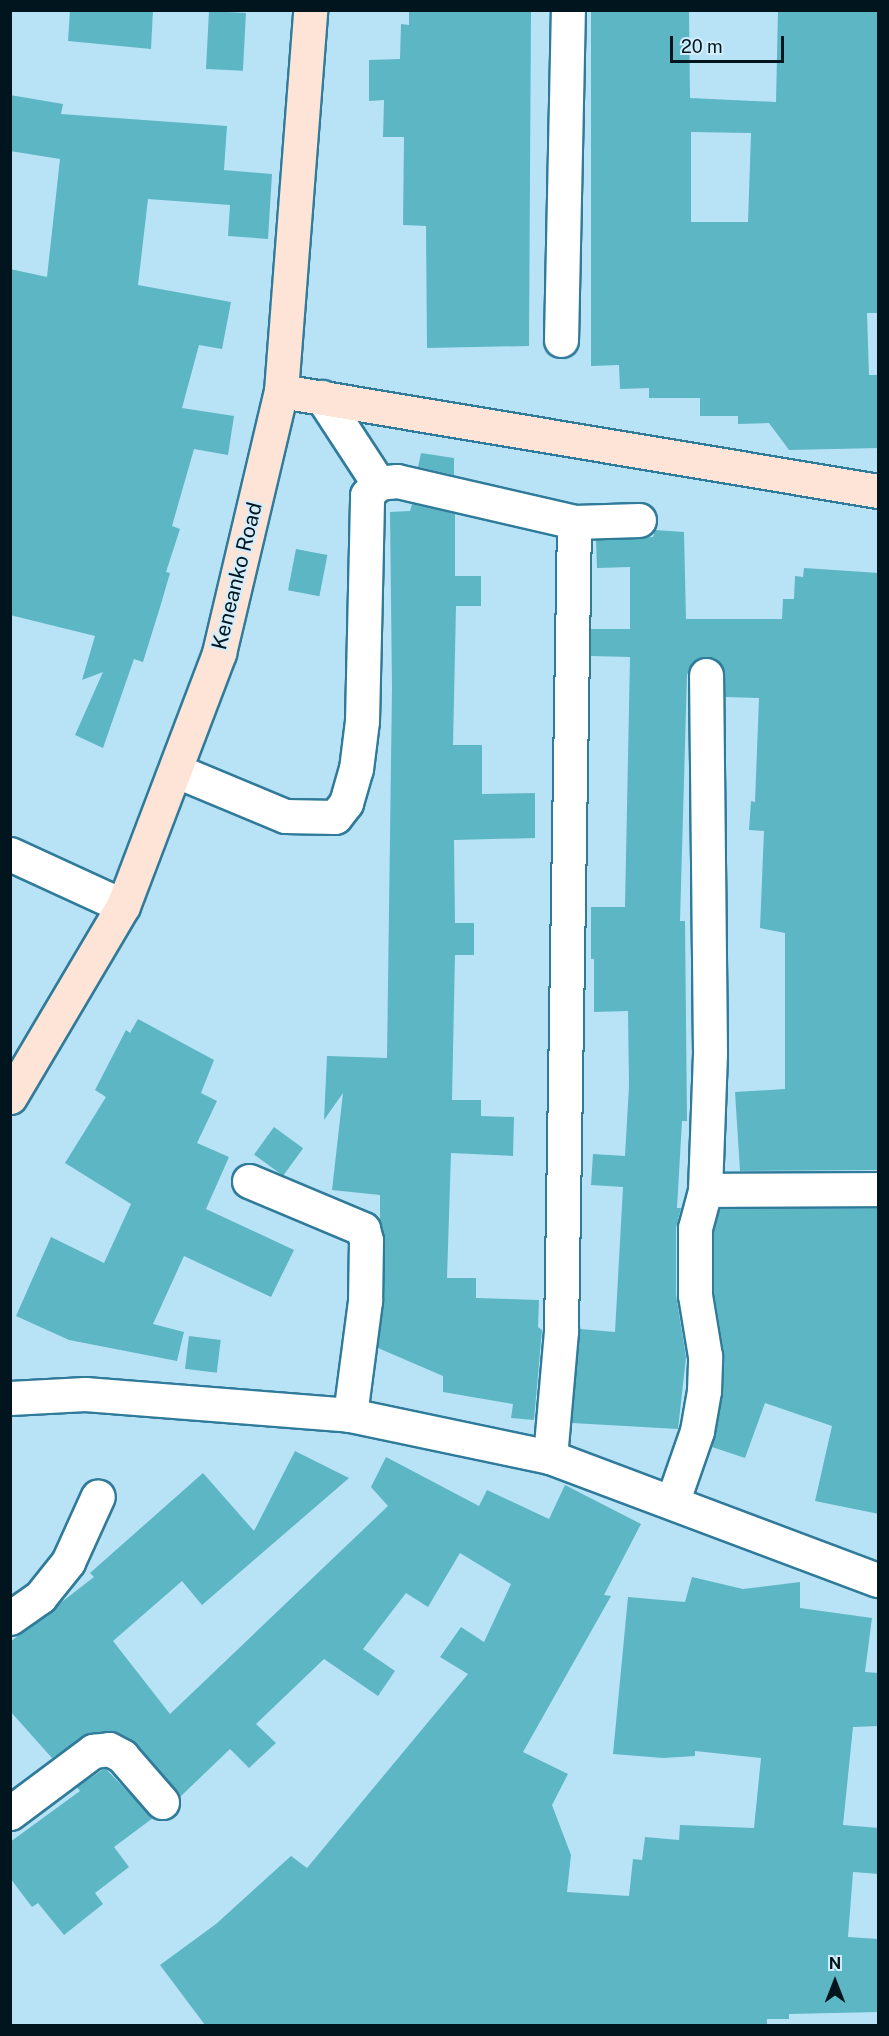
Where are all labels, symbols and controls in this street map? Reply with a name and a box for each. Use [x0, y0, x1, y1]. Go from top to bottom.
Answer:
scale bar [673, 24, 787, 62]
text: 20 m [681, 36, 723, 57]
street label: Keneanko Road [206, 500, 268, 652]
north arrow [805, 1952, 865, 2012]
text: N [829, 1954, 841, 1973]

